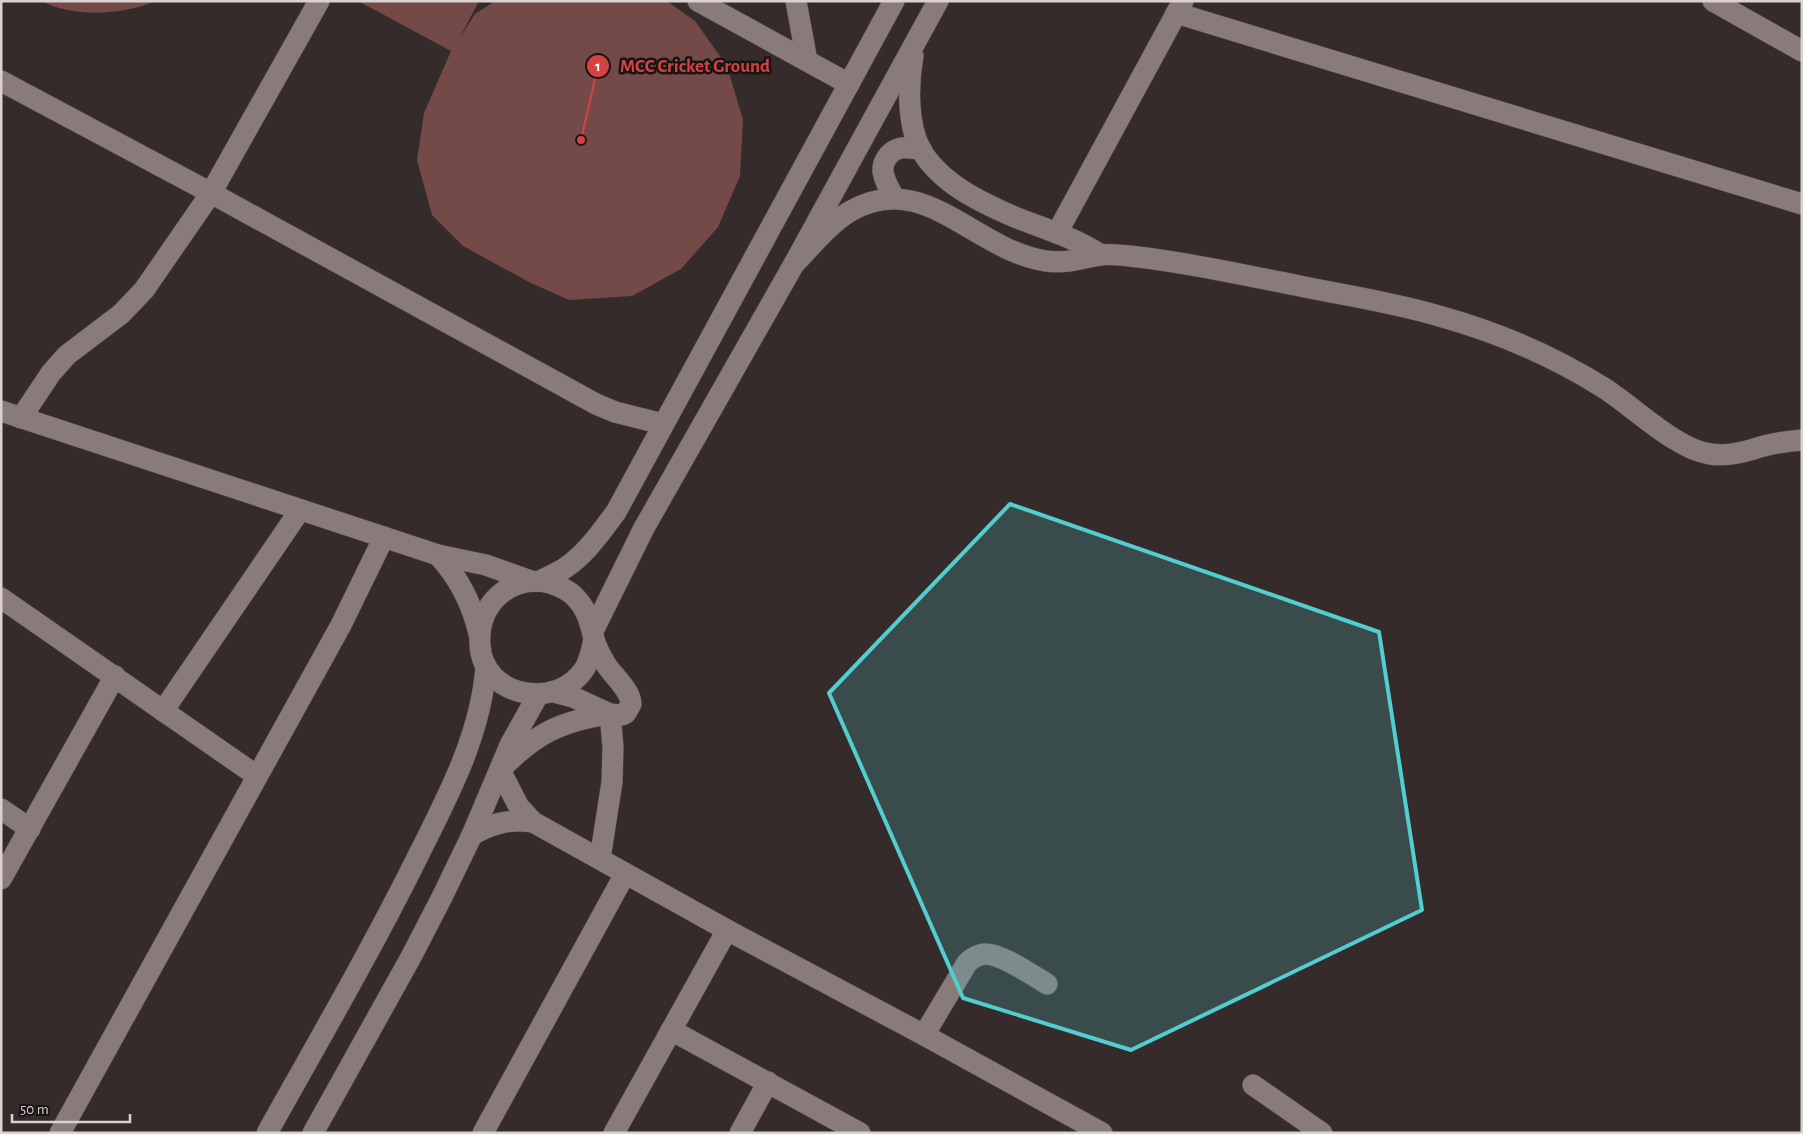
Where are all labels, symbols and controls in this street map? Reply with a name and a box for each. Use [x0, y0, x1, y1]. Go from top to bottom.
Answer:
callout: MCC Cricket Ground [585, 49, 780, 83]
text: MCC Cricket Ground [620, 57, 770, 76]
text: 1 [595, 59, 601, 74]
scale bar [12, 1092, 130, 1124]
text: 50 m [20, 1102, 49, 1117]

